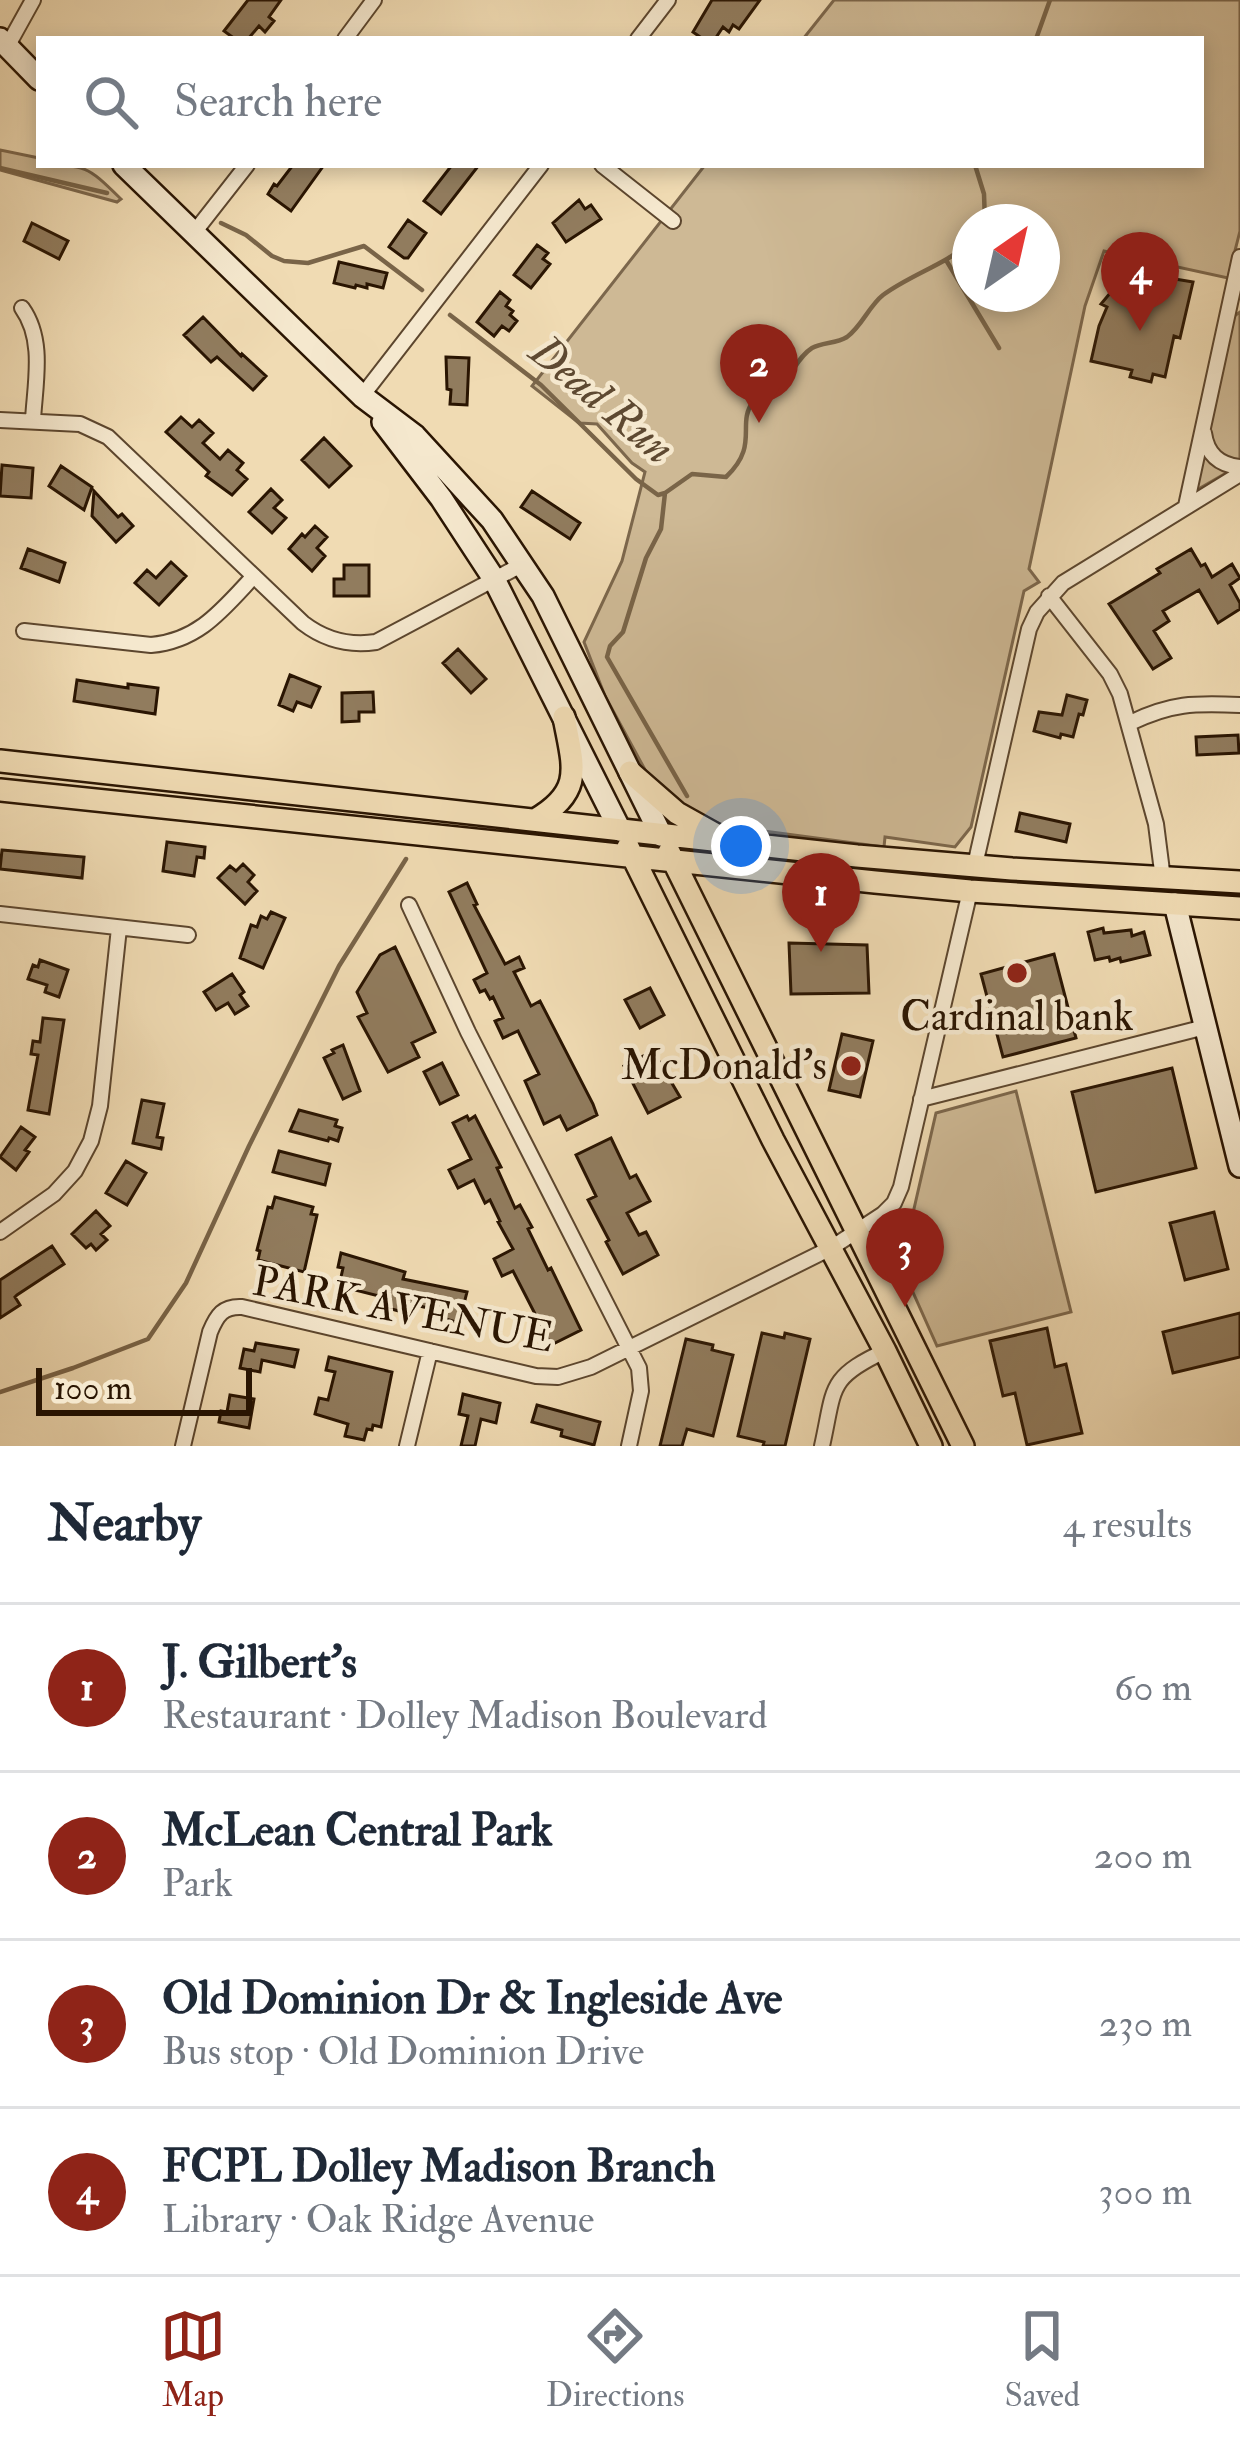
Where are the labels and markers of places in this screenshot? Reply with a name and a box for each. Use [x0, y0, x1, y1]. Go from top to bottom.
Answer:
pin: 4 [1101, 232, 1179, 331]
pin: 2 [720, 324, 798, 423]
pin: 1 [782, 853, 860, 952]
marker: Cardinal bank [1004, 960, 1030, 986]
place label: Cardinal bank [900, 991, 1134, 1043]
place label: McDonald's [621, 1040, 827, 1092]
marker: McDonald's [838, 1053, 864, 1079]
pin: 3 [866, 1208, 944, 1307]

